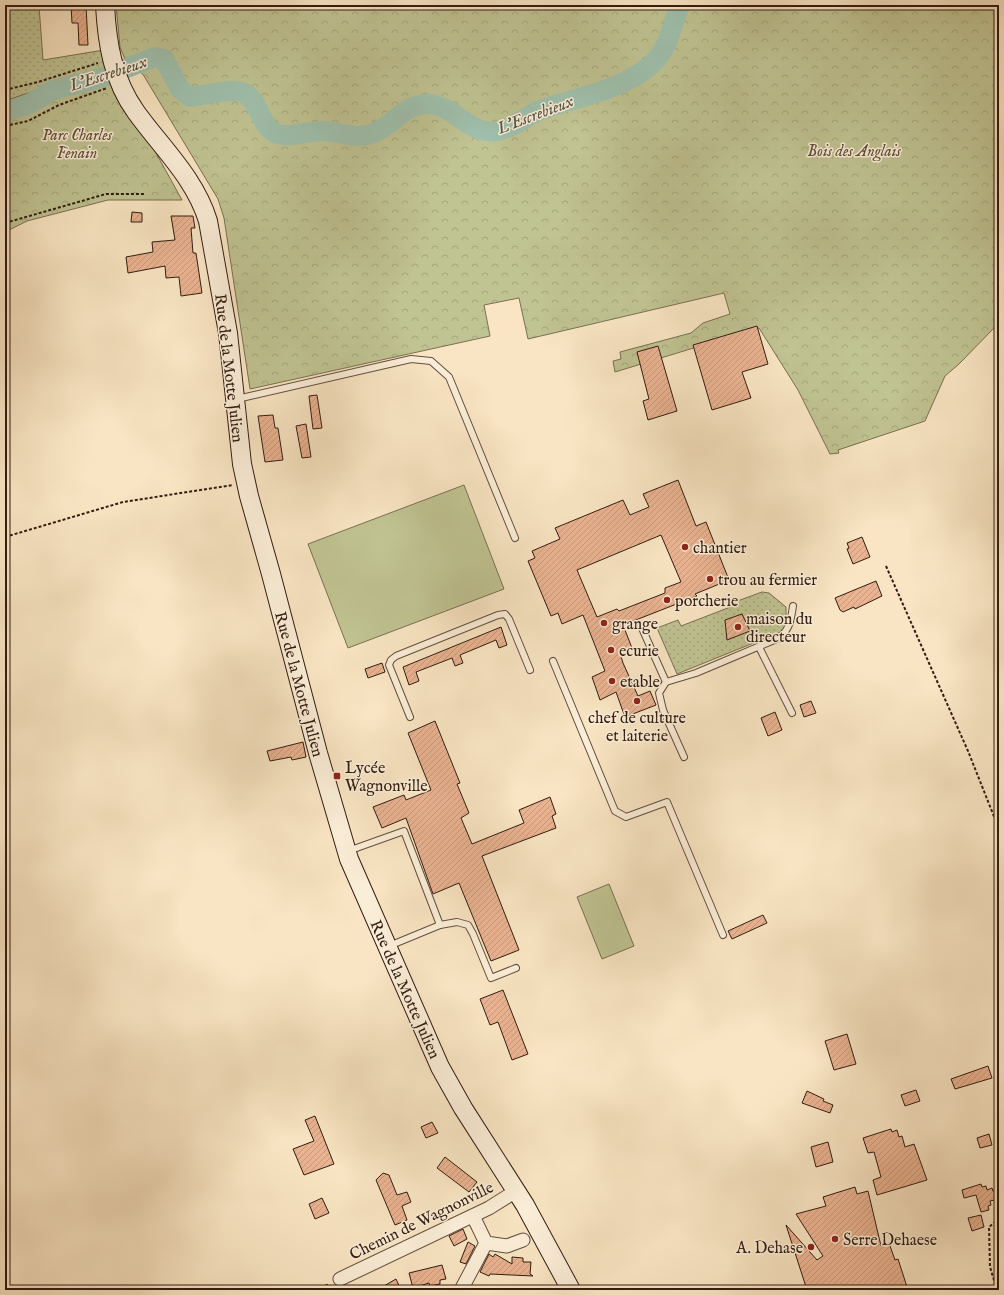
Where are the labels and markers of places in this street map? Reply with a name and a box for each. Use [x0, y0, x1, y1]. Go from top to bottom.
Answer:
place label: chantier [693, 539, 747, 559]
marker: chantier [680, 542, 690, 552]
place label: trou au fermier [718, 571, 817, 591]
marker: trou au fermier [705, 574, 715, 584]
place label: porcherie [675, 592, 738, 612]
marker: porcherie [662, 595, 672, 605]
place label: maison du directeur [746, 610, 813, 648]
place label: grange [612, 615, 658, 635]
marker: grange [599, 618, 609, 628]
marker: maison du directeur [733, 622, 743, 632]
place label: ecurie [619, 642, 659, 662]
marker: ecurie [606, 645, 616, 655]
place label: etable [620, 673, 660, 693]
marker: etable [607, 676, 617, 686]
marker: chef de culture et laiterie [632, 696, 642, 706]
place label: chef de culture et laiterie [588, 709, 686, 747]
place label: Lycée Wagnonville [345, 759, 428, 797]
marker: Lycée Wagnonville [332, 771, 342, 781]
place label: Serre Dehaese [843, 1231, 937, 1251]
marker: Serre Dehaese [830, 1234, 840, 1244]
place label: A. Dehase [735, 1239, 803, 1259]
marker: A. Dehase [806, 1242, 816, 1252]

